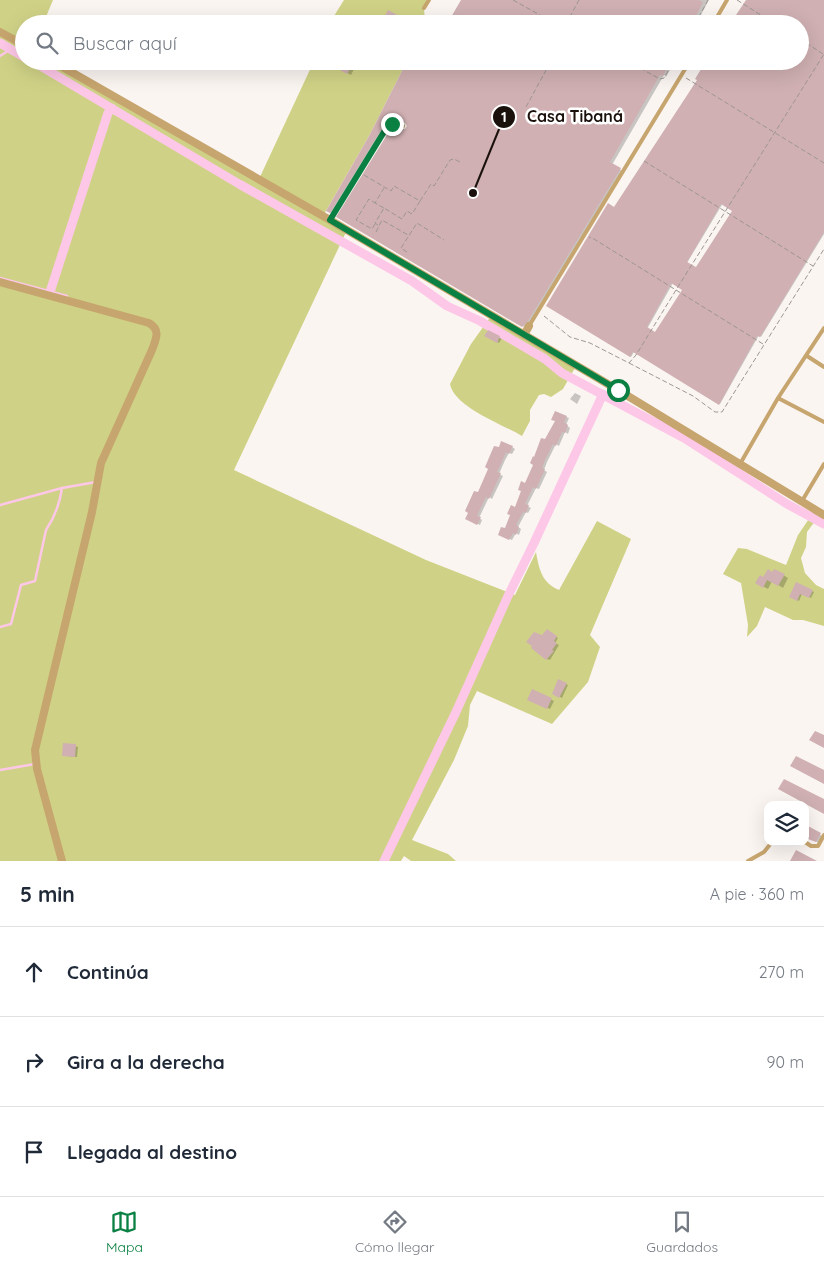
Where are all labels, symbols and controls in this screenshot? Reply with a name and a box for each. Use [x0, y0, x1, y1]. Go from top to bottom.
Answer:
search box [15, 15, 809, 70]
icon: search [33, 29, 61, 57]
text: Buscar aquí [73, 31, 177, 55]
callout: Casa Tibaná [492, 101, 632, 132]
text: Casa Tibaná [527, 106, 623, 126]
text: 1 [501, 107, 507, 126]
route end [381, 113, 404, 136]
route start [607, 379, 630, 402]
map controls [764, 801, 809, 846]
button: layers [764, 801, 809, 846]
text: 5 min [20, 881, 75, 907]
text: A pie · 360 m [710, 884, 804, 904]
icon: ahead [20, 958, 48, 986]
text: Continúa [67, 960, 149, 984]
text: 270 m [759, 962, 804, 982]
icon: right [20, 1048, 48, 1076]
text: Gira a la derecha [67, 1050, 225, 1074]
text: 90 m [767, 1052, 804, 1072]
icon: arrive [20, 1138, 48, 1166]
text: Llegada al destino [67, 1140, 237, 1164]
tab: Mapa [106, 1208, 143, 1256]
tab: Cómo llegar [355, 1208, 434, 1256]
tab: Guardados [646, 1208, 718, 1256]

